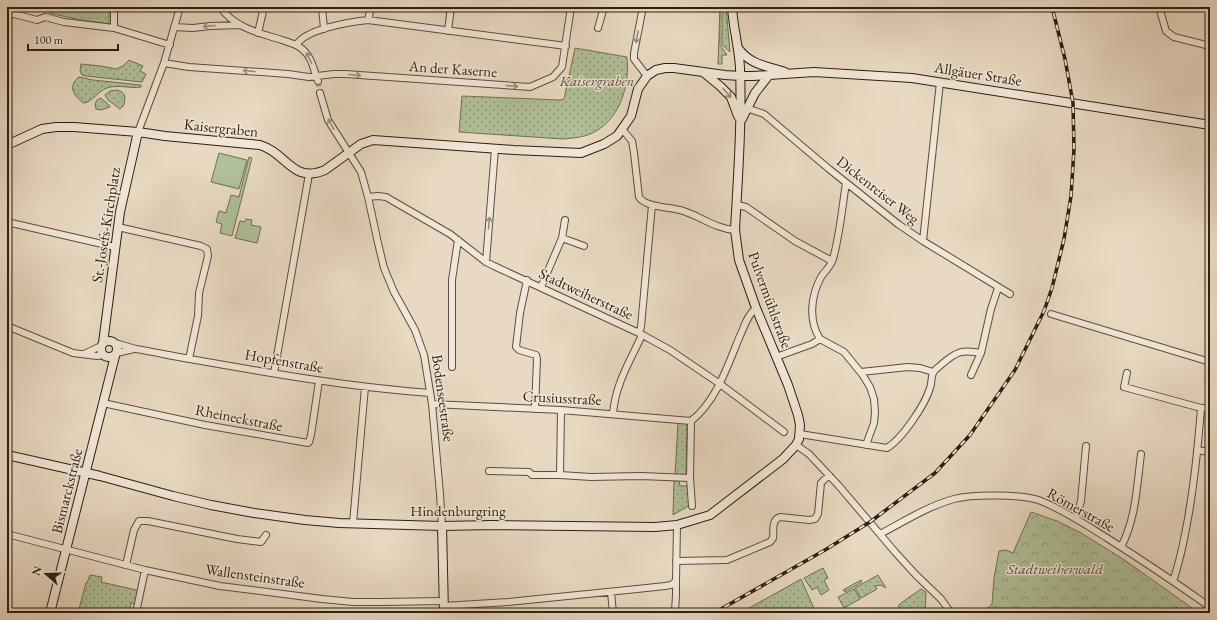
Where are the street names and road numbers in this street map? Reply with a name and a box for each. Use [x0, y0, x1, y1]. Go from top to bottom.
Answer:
street label: An der Kaserne [407, 56, 498, 81]
street label: Allgäuer Straße [932, 57, 1023, 90]
street label: Kaisergraben [183, 114, 259, 141]
street label: Dickenreiser Weg [833, 151, 924, 228]
street label: St.-Josefs-Kirchplatz [87, 166, 124, 284]
street label: Pulvermühlstraße [744, 249, 797, 351]
street label: Stadtweiherstraße [536, 263, 637, 324]
street label: Hopfenstraße [243, 344, 325, 377]
street label: Bodenseestraße [428, 353, 459, 443]
street label: Crusiusstraße [522, 386, 602, 409]
street label: Rheineckstraße [194, 400, 285, 435]
street label: Bismarckstraße [47, 446, 86, 535]
street label: Römerstraße [1044, 483, 1119, 536]
street label: Hindenburgring [410, 501, 506, 520]
street label: Wallensteinstraße [204, 559, 306, 592]

